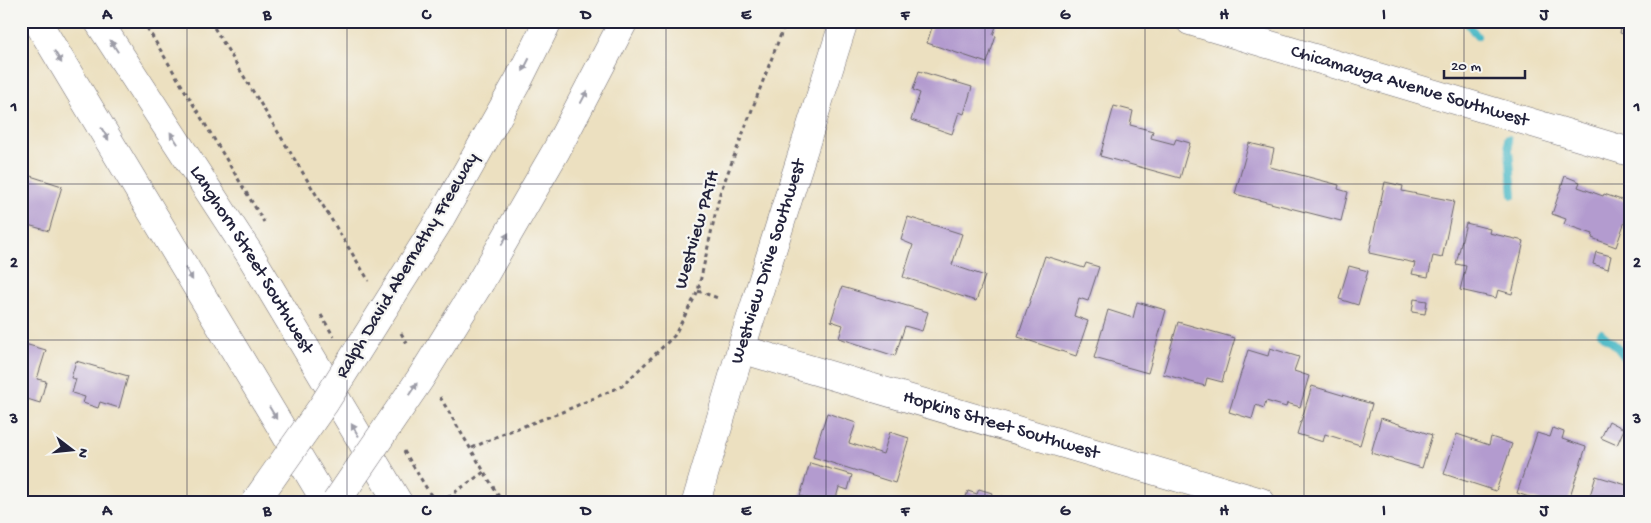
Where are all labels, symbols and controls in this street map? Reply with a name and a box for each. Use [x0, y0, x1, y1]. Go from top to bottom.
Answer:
text: A [101, 7, 113, 26]
text: B [262, 7, 272, 26]
text: C [421, 7, 432, 26]
text: D [579, 7, 592, 26]
text: E [741, 7, 752, 26]
text: F [900, 7, 911, 26]
text: G [1060, 7, 1071, 26]
text: H [1219, 7, 1229, 26]
text: I [1382, 7, 1386, 26]
text: J [1539, 7, 1550, 26]
one-way arrow [109, 39, 118, 52]
street label: Chicamauga Avenue Southwest [1288, 40, 1533, 133]
scale bar [1444, 48, 1525, 80]
one-way arrow [54, 50, 63, 63]
one-way arrow [522, 57, 530, 72]
text: 20 m [1451, 58, 1481, 76]
one-way arrow [580, 90, 588, 104]
text: 1 [10, 99, 17, 118]
text: 1 [1633, 99, 1640, 118]
one-way arrow [100, 128, 109, 141]
one-way arrow [169, 132, 179, 145]
street label: Ralph David Abernathy Freeway [331, 148, 485, 383]
street label: Westview Drive Southwest [726, 154, 812, 367]
street label: Langhorn Street Southwest [184, 161, 320, 360]
street label: Westview PATH [670, 168, 726, 292]
one-way arrow [501, 231, 509, 246]
text: 2 [10, 255, 18, 274]
text: 2 [1633, 255, 1641, 274]
one-way arrow [184, 267, 193, 280]
one-way arrow [408, 382, 418, 396]
street label: Hopkins Street Southwest [900, 386, 1104, 466]
one-way arrow [268, 406, 277, 419]
text: 3 [9, 411, 18, 430]
text: 3 [1632, 411, 1641, 430]
one-way arrow [350, 423, 359, 436]
north arrow [48, 426, 98, 476]
text: N [73, 446, 92, 460]
text: A [101, 503, 113, 522]
text: B [262, 503, 272, 522]
text: C [421, 503, 432, 522]
text: D [579, 503, 592, 522]
text: E [741, 503, 752, 522]
text: F [900, 503, 911, 522]
text: G [1060, 503, 1071, 522]
text: H [1219, 503, 1229, 522]
text: I [1382, 503, 1386, 522]
text: J [1539, 503, 1550, 522]

